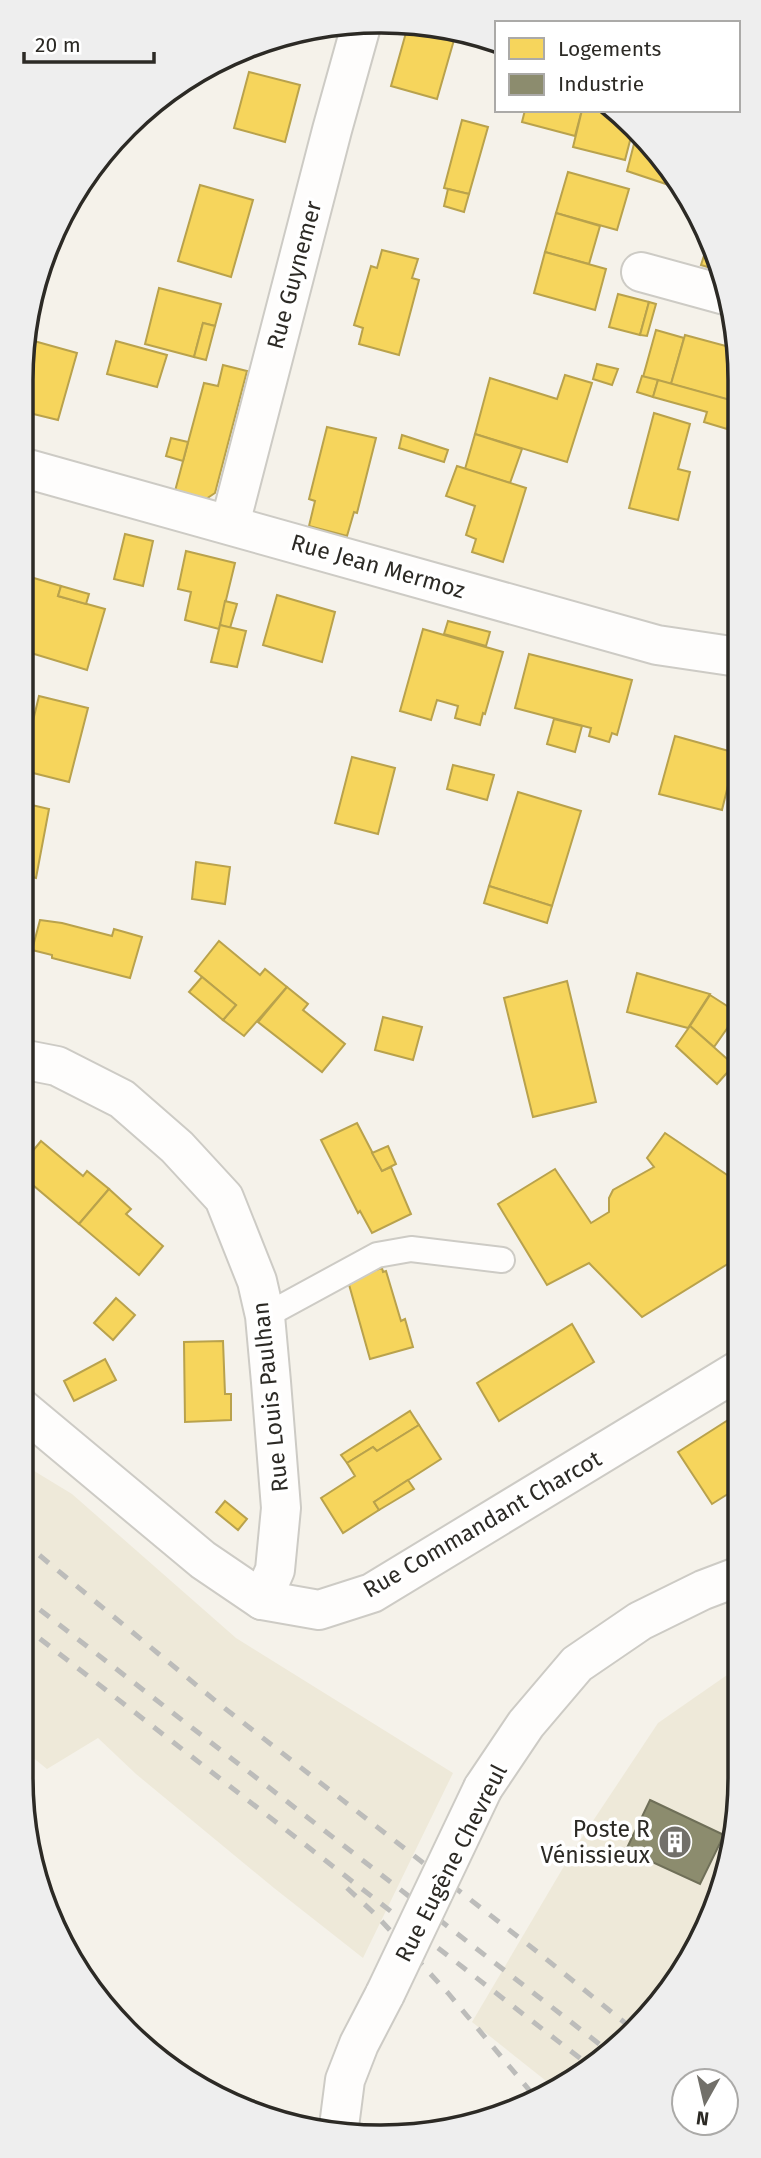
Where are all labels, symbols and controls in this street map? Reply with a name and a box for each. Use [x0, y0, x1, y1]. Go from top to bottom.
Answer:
scale bar [24, 21, 154, 65]
legend [495, 21, 740, 112]
text: 20 m [35, 32, 81, 58]
text: Logements [558, 36, 662, 62]
text: Industrie [558, 71, 644, 97]
street label: Rue Guynemer [261, 198, 327, 352]
street label: Rue Jean Mermoz [288, 528, 468, 604]
street label: Rue Louis Paulhan [246, 1300, 294, 1494]
street label: Rue Commandant Charcot [358, 1444, 607, 1604]
street label: Rue Eugène Chevreul [389, 1759, 513, 1967]
place label: Poste R Vénissieux [540, 1815, 651, 1869]
building icon: Poste R Vénissieux [656, 1823, 694, 1861]
north arrow [670, 2067, 740, 2137]
text: N [695, 2106, 711, 2131]

